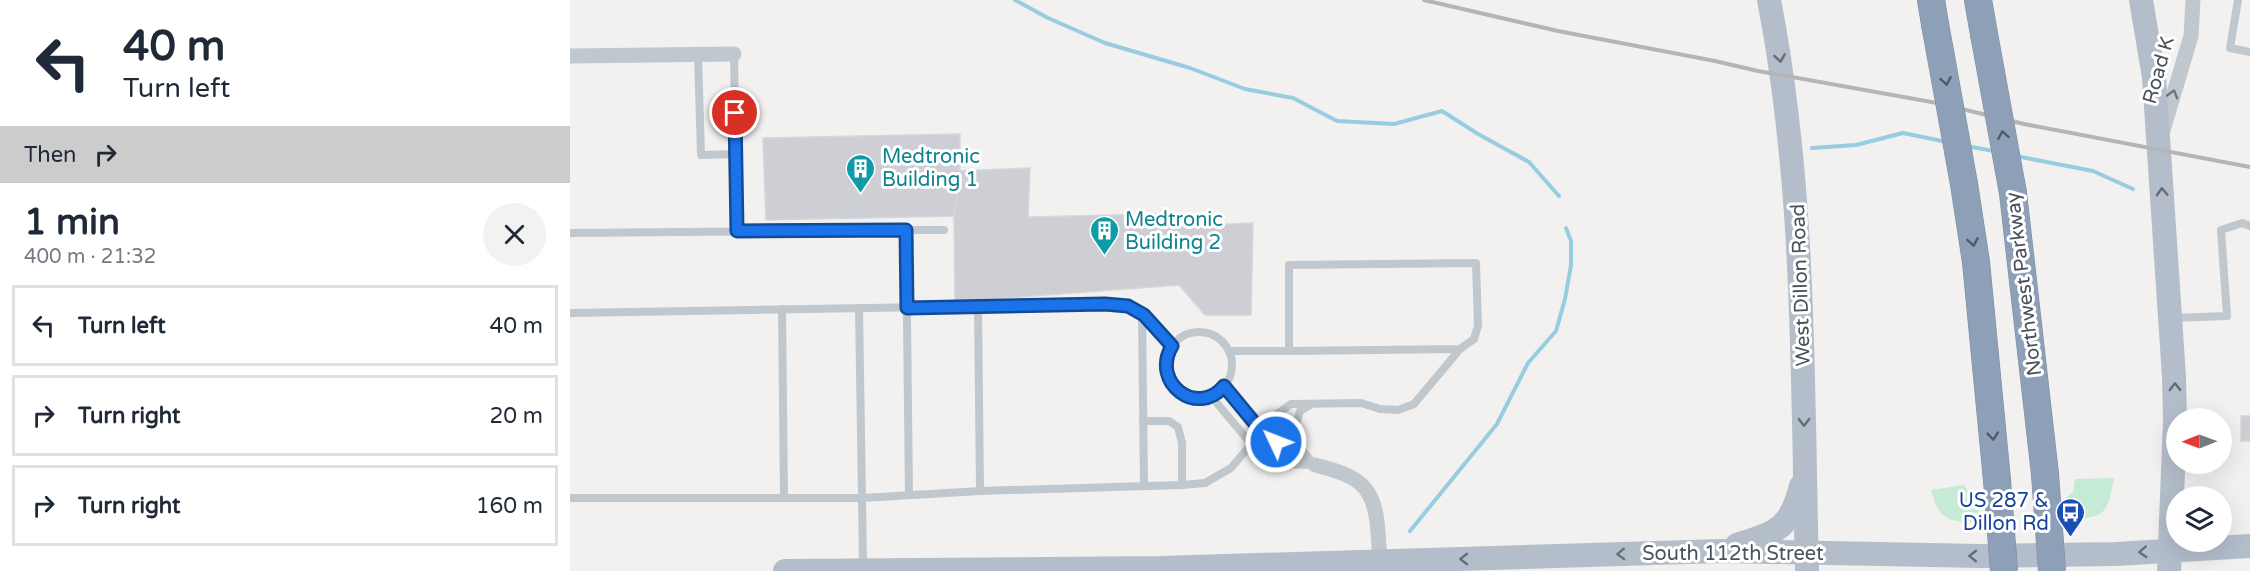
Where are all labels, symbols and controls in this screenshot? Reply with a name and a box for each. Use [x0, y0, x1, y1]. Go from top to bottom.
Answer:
text: 40 m [123, 21, 225, 72]
icon: left [24, 24, 102, 102]
street label: Road K [2138, 34, 2180, 107]
one-way arrow [1773, 53, 1785, 62]
text: Turn left [123, 72, 230, 105]
one-way arrow [1939, 76, 1952, 86]
pin [709, 87, 760, 138]
one-way arrow [2166, 89, 2178, 100]
icon: arrive [718, 96, 751, 129]
one-way arrow [1997, 130, 2010, 140]
icon: right [89, 138, 122, 171]
text: Then [24, 142, 77, 168]
place label: Medtronic Building 1 [882, 145, 980, 192]
building icon: Medtronic Building 1 [845, 152, 877, 194]
one-way arrow [2156, 188, 2169, 197]
street label: Northwest Parkway [2001, 190, 2047, 377]
text: 1 min [24, 201, 120, 244]
button: close [483, 203, 546, 266]
street label: West Dillon Road [1786, 203, 1816, 367]
place label: Medtronic Building 2 [1125, 208, 1223, 255]
building icon: Medtronic Building 2 [1088, 214, 1120, 256]
one-way arrow [1966, 236, 1979, 246]
text: 400 m · 21:32 [24, 245, 156, 269]
icon: left [27, 309, 60, 342]
text: Turn left [78, 313, 166, 339]
text: 40 m [489, 313, 543, 339]
one-way arrow [2168, 382, 2181, 391]
icon: right [27, 399, 60, 432]
text: Turn right [78, 403, 180, 429]
text: 20 m [489, 403, 543, 429]
north arrow [2166, 408, 2232, 474]
map controls [2166, 408, 2232, 552]
position arrow [1244, 410, 1308, 474]
one-way arrow [1798, 418, 1811, 427]
one-way arrow [1986, 431, 1999, 440]
button: layers [2166, 486, 2232, 552]
icon: right [27, 489, 60, 522]
place label: US 287 & Dillon Rd [1959, 489, 2049, 536]
text: Turn right [78, 493, 180, 519]
text: 160 m [476, 493, 543, 519]
bus stop icon: US 287 & Dillon Rd [2054, 496, 2086, 538]
street label: South 112th Street [1642, 542, 1824, 566]
one-way arrow [2138, 546, 2147, 559]
one-way arrow [1616, 548, 1625, 561]
one-way arrow [1969, 550, 1978, 562]
one-way arrow [1460, 553, 1469, 565]

